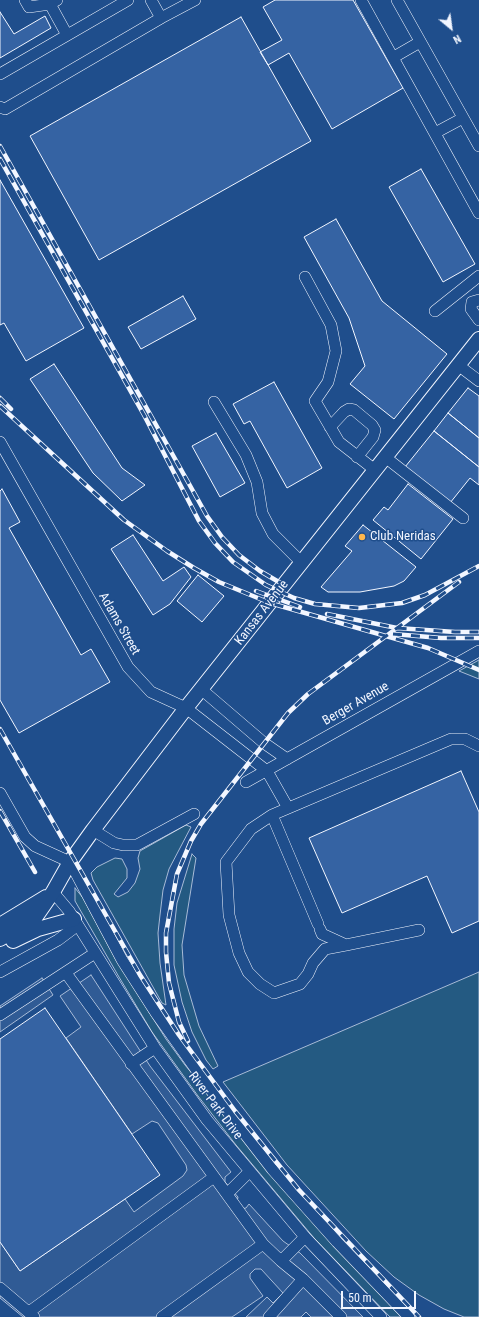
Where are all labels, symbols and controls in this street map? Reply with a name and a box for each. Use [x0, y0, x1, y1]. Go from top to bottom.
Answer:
north arrow [431, 8, 471, 48]
text: N [451, 32, 463, 46]
place label: Club Neridas [370, 529, 436, 545]
marker: Club Neridas [357, 532, 367, 542]
street label: Kansas Avenue [232, 577, 292, 649]
street label: Adams Street [95, 590, 143, 658]
street label: Berger Avenue [320, 679, 392, 729]
street label: River Park Drive [185, 1069, 245, 1143]
scale bar [343, 1283, 418, 1309]
text: 50 m [348, 1291, 372, 1305]

